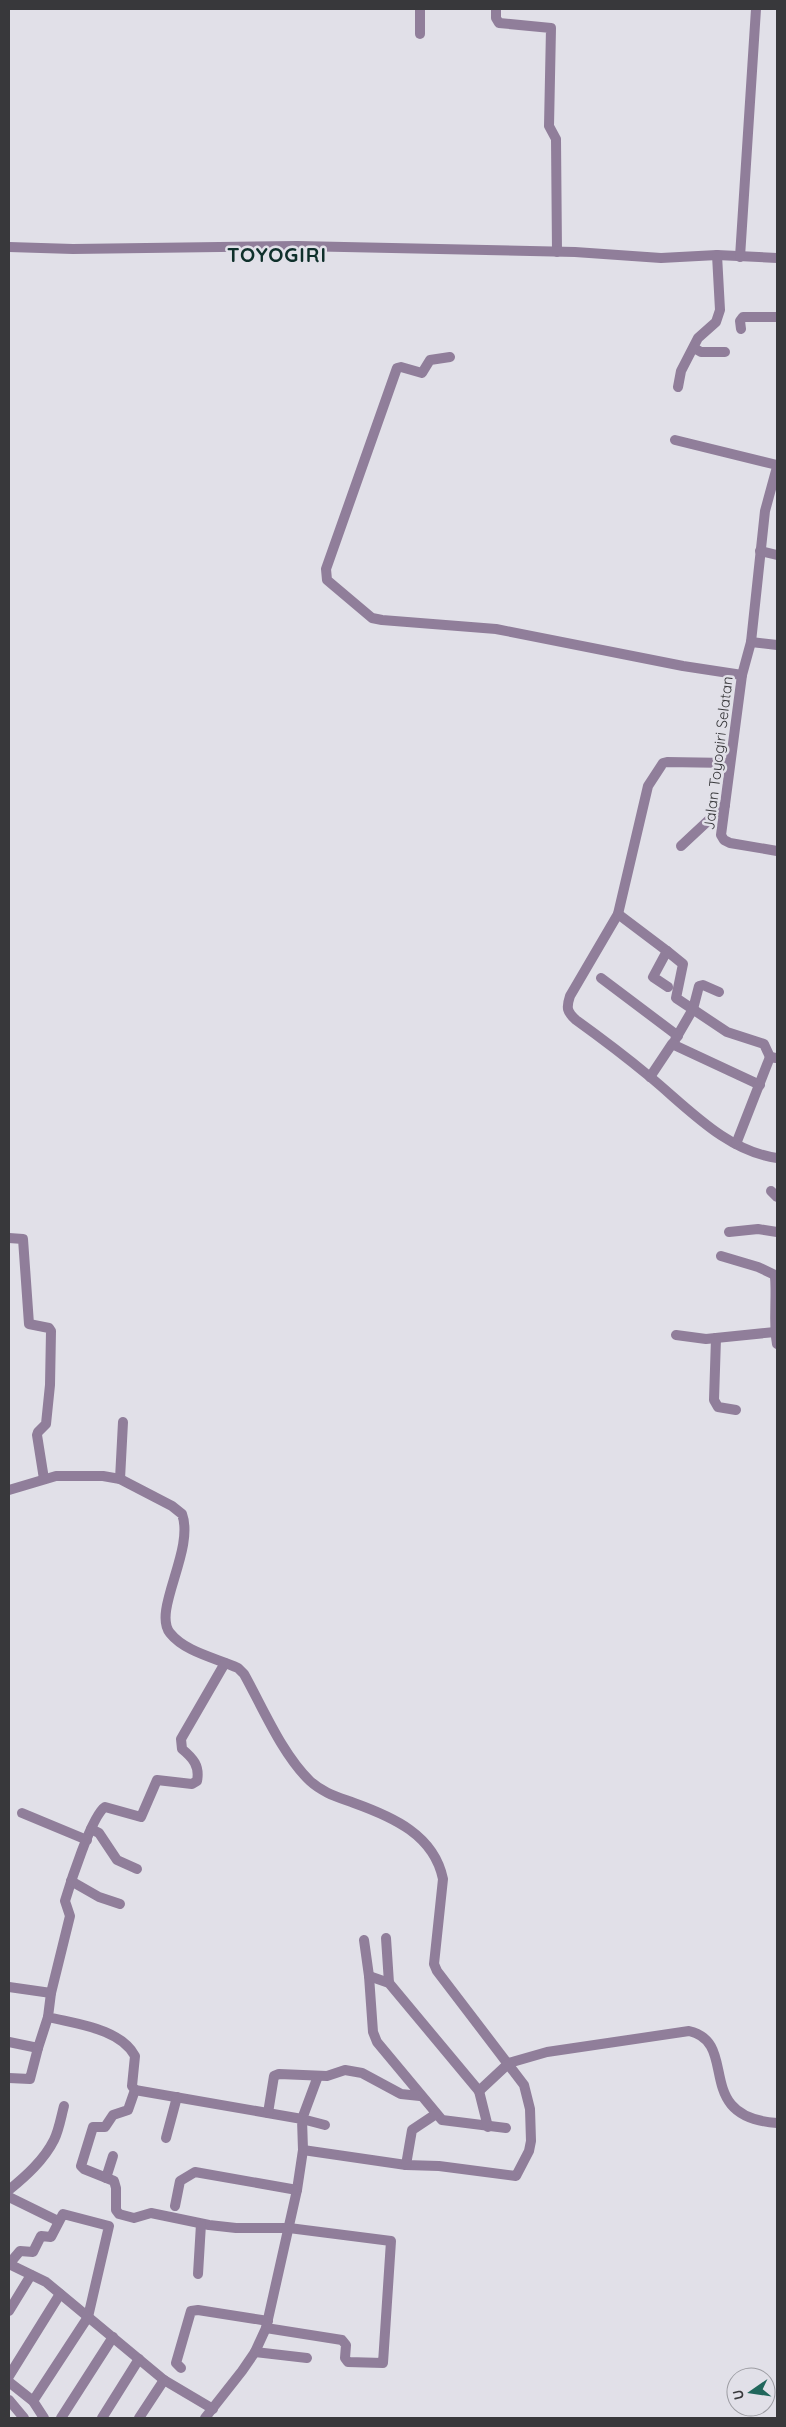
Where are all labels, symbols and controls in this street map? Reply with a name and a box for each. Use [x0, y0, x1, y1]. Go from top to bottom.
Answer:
district label: TOYOGIRI [227, 242, 327, 267]
street label: Jalan Toyogiri Selatan [699, 675, 737, 831]
north arrow [726, 2367, 776, 2417]
text: U [728, 2388, 748, 2402]

